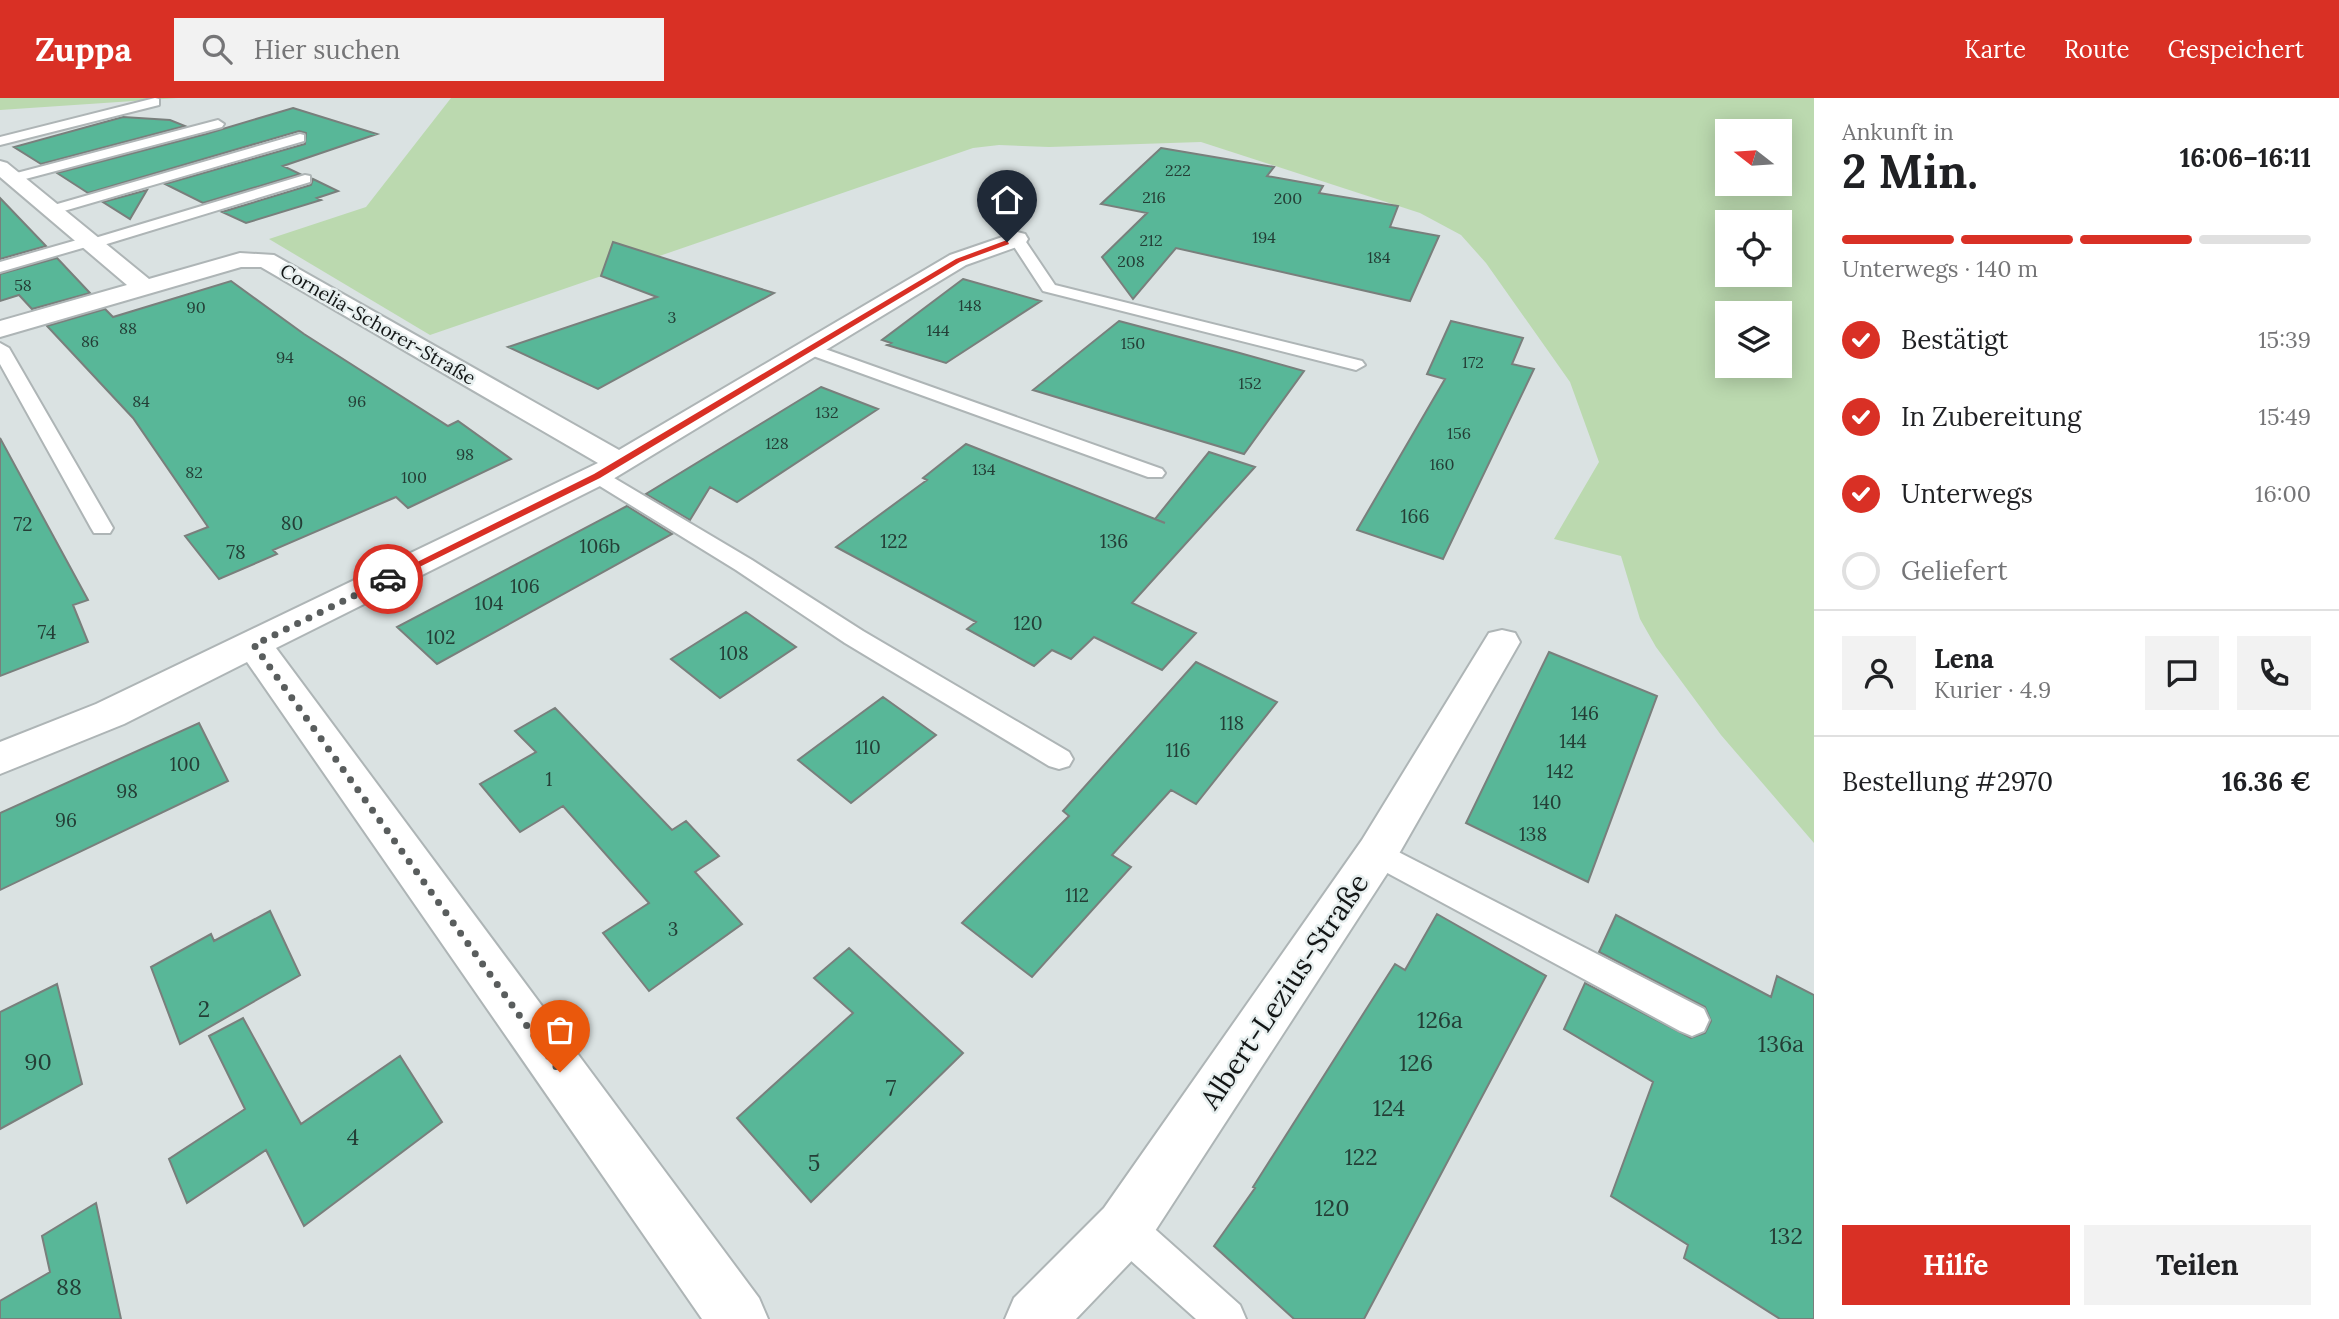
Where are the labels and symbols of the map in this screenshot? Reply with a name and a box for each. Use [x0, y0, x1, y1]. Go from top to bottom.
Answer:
north arrow [1715, 119, 1792, 196]
house number: 222 [1165, 160, 1191, 180]
pin [977, 170, 1037, 242]
house number: 216 [1142, 187, 1166, 207]
house number: 200 [1274, 188, 1302, 208]
house number: 194 [1252, 227, 1276, 247]
house number: 212 [1139, 230, 1163, 250]
house number: 184 [1367, 247, 1391, 267]
house number: 208 [1117, 251, 1145, 271]
street label: Cornelia-Schorer-Straße [276, 258, 480, 390]
house number: 58 [14, 275, 32, 295]
house number: 148 [958, 295, 982, 315]
house number: 90 [186, 297, 206, 317]
house number: 3 [668, 307, 677, 327]
house number: 88 [119, 318, 137, 338]
house number: 144 [926, 320, 950, 340]
house number: 86 [81, 331, 99, 351]
house number: 150 [1121, 333, 1145, 353]
house number: 94 [276, 347, 294, 367]
house number: 172 [1462, 352, 1484, 372]
house number: 152 [1238, 373, 1262, 393]
house number: 84 [132, 391, 150, 411]
house number: 96 [348, 391, 366, 411]
house number: 132 [815, 402, 839, 422]
house number: 156 [1447, 423, 1471, 443]
house number: 128 [765, 433, 789, 453]
house number: 98 [456, 444, 474, 464]
house number: 160 [1429, 454, 1455, 474]
house number: 134 [972, 459, 996, 479]
house number: 82 [185, 462, 203, 482]
house number: 100 [401, 467, 427, 487]
house number: 166 [1401, 504, 1429, 528]
house number: 80 [281, 511, 303, 535]
house number: 72 [14, 512, 32, 536]
house number: 122 [880, 529, 908, 553]
house number: 136 [1100, 529, 1128, 553]
house number: 106b [580, 534, 620, 558]
house number: 78 [226, 540, 246, 564]
courier [353, 544, 423, 614]
house number: 106 [510, 574, 540, 598]
house number: 104 [474, 591, 504, 615]
house number: 120 [1014, 611, 1042, 635]
house number: 74 [38, 620, 56, 644]
house number: 102 [427, 625, 455, 649]
house number: 108 [719, 641, 749, 665]
house number: 146 [1571, 701, 1599, 725]
house number: 118 [1220, 711, 1244, 735]
house number: 144 [1559, 729, 1587, 753]
house number: 110 [855, 735, 881, 759]
house number: 116 [1166, 738, 1190, 762]
house number: 100 [170, 752, 200, 776]
house number: 142 [1546, 759, 1574, 783]
house number: 1 [546, 767, 553, 791]
house number: 98 [116, 779, 138, 803]
house number: 140 [1532, 790, 1562, 814]
house number: 96 [55, 808, 77, 832]
house number: 138 [1519, 822, 1547, 846]
street label: Albert-Lezius-Straße [1191, 866, 1376, 1117]
house number: 112 [1065, 883, 1089, 907]
house number: 3 [668, 917, 678, 941]
house number: 2 [198, 994, 210, 1023]
pin [530, 1000, 590, 1072]
house number: 126a [1417, 1005, 1463, 1034]
house number: 136a [1758, 1029, 1804, 1058]
house number: 90 [24, 1047, 52, 1076]
house number: 126 [1399, 1048, 1433, 1077]
house number: 7 [886, 1073, 897, 1102]
house number: 124 [1373, 1093, 1405, 1122]
house number: 4 [347, 1122, 359, 1151]
house number: 122 [1344, 1142, 1378, 1171]
house number: 5 [808, 1148, 820, 1177]
house number: 120 [1314, 1193, 1350, 1222]
house number: 132 [1769, 1221, 1803, 1250]
house number: 88 [56, 1272, 82, 1301]

